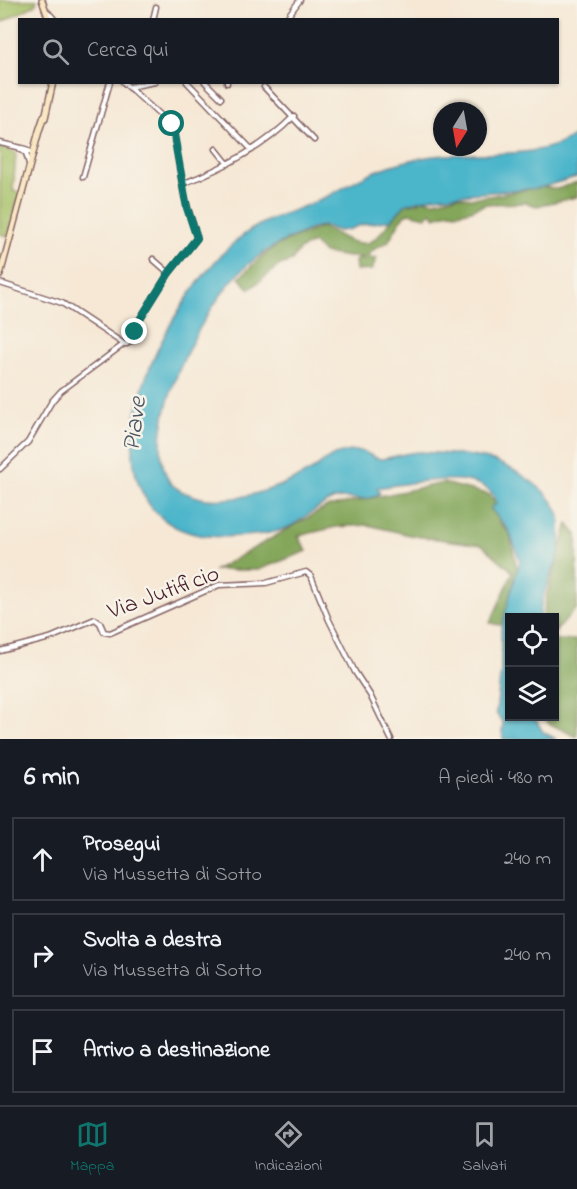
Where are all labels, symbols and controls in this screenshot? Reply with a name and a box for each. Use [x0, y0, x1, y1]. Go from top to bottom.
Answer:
search box [18, 18, 559, 84]
icon: search [39, 35, 72, 68]
text: Cerca qui [87, 35, 169, 67]
north arrow [433, 102, 487, 156]
route start [158, 110, 184, 136]
route end [121, 318, 147, 344]
water label: Piave [114, 394, 158, 454]
street label: Via Jutificio [102, 557, 225, 630]
map controls [505, 613, 559, 721]
button: locate [505, 613, 559, 667]
button: layers [505, 667, 559, 721]
text: 6 min [24, 759, 80, 797]
text: A piedi · 480 m [438, 764, 553, 793]
text: Prosegui [83, 829, 160, 861]
icon: ahead [26, 843, 59, 876]
text: 240 m [504, 845, 551, 874]
text: Via Mussetta di Sotto [83, 861, 262, 890]
text: Svolta a destra [83, 925, 222, 957]
icon: right [26, 939, 59, 972]
text: 240 m [504, 941, 551, 970]
text: Via Mussetta di Sotto [83, 957, 262, 986]
icon: arrive [26, 1035, 59, 1068]
text: Arrivo a destinazione [83, 1035, 270, 1067]
tab: Mappa [70, 1118, 114, 1178]
tab: Indicazioni [254, 1118, 322, 1178]
tab: Salvati [462, 1118, 507, 1178]

